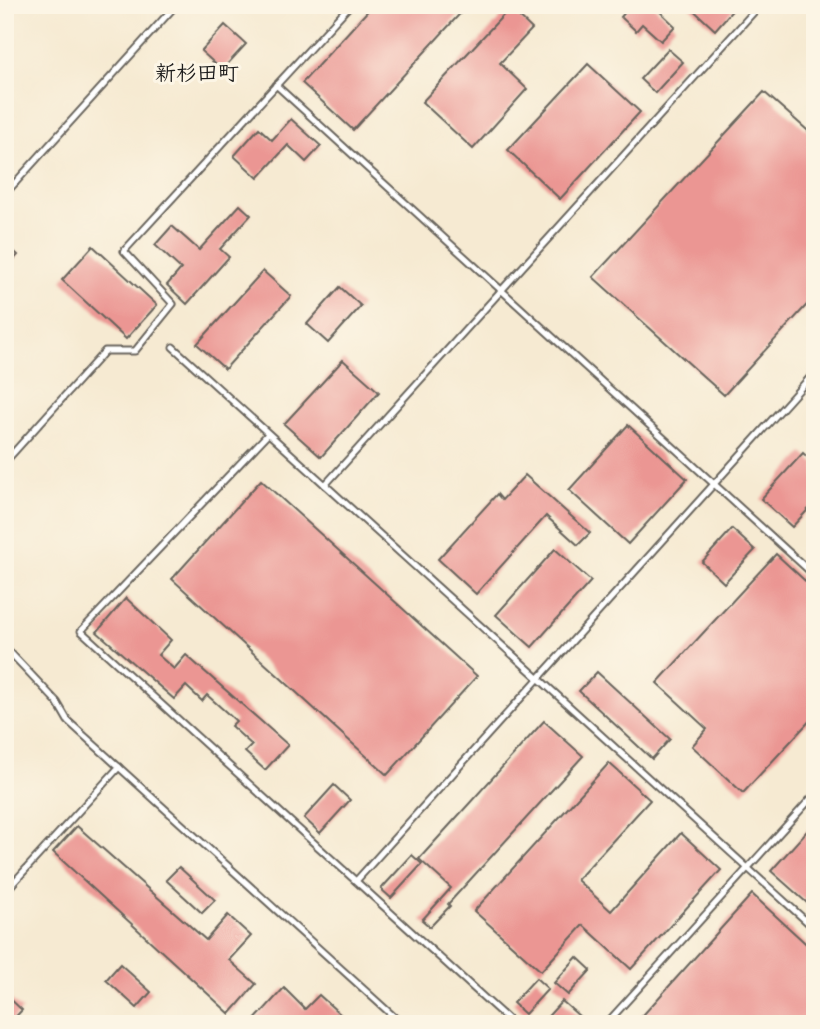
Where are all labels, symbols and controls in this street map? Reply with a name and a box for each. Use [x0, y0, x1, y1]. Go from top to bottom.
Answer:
district label: 新杉田町 [155, 61, 239, 86]

